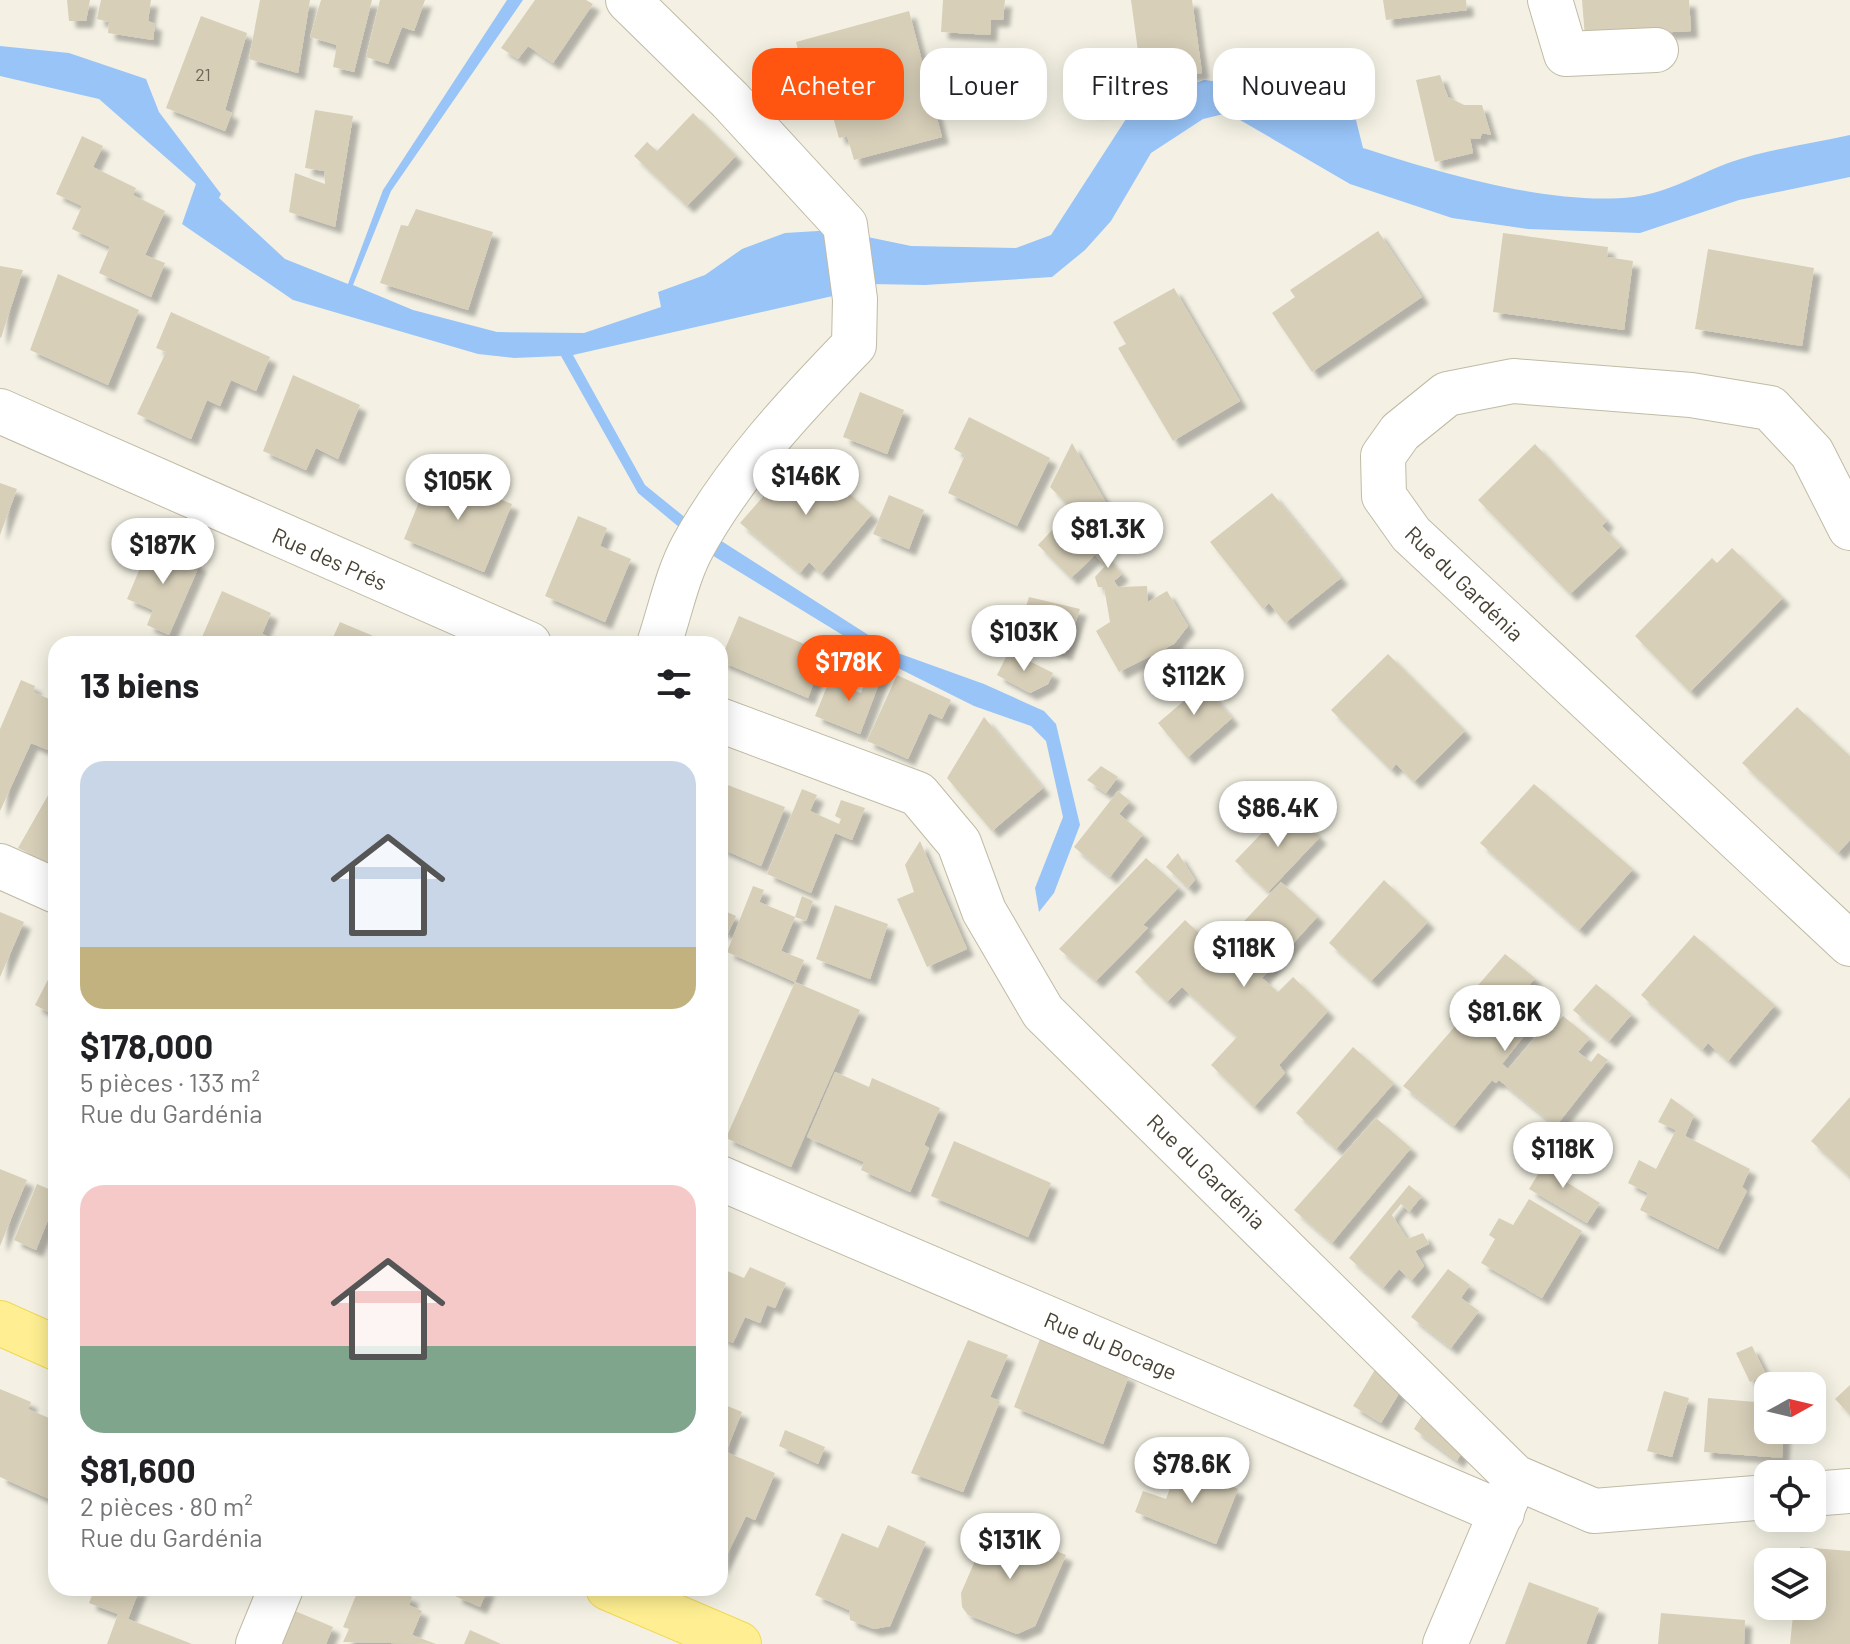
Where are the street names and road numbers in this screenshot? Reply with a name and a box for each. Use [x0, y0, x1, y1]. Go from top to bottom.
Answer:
street label: Rue du Gardénia [1400, 520, 1530, 646]
street label: Rue des Prés [269, 521, 391, 595]
street label: Rue du Gardénia [1142, 1108, 1272, 1234]
street label: Rue du Bocage [1041, 1305, 1181, 1385]

